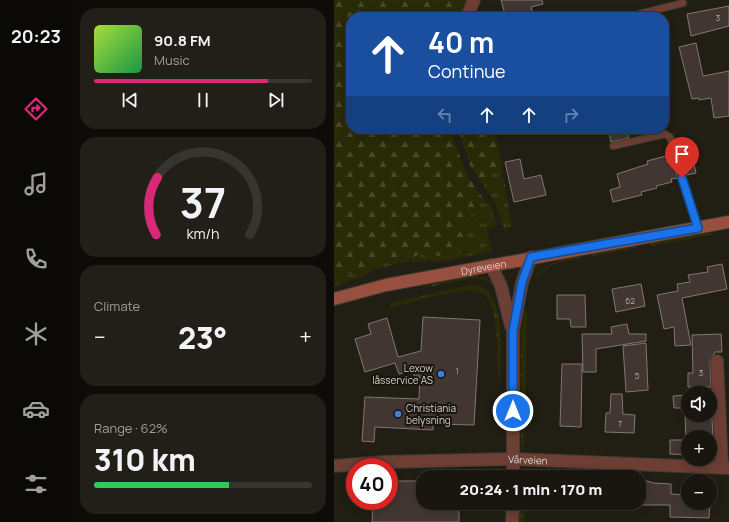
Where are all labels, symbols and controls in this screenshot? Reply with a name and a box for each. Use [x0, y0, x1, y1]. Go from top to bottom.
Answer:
house number: 3 [716, 12, 720, 23]
text: 40 m [428, 23, 494, 61]
text: 20:23 [11, 24, 61, 48]
icon: ahead [362, 28, 414, 80]
text: 90.8 FM [154, 30, 211, 51]
text: Music [154, 51, 190, 69]
text: Continue [428, 59, 506, 83]
icon: previous [119, 89, 141, 111]
icon: pause [192, 89, 214, 111]
icon: next [265, 89, 287, 111]
icon: directions [22, 95, 50, 123]
icon: left [434, 104, 456, 126]
icon: ahead [476, 104, 498, 126]
icon: ahead [518, 104, 540, 126]
icon: right [560, 104, 582, 126]
pin [665, 137, 699, 178]
icon: arrive [671, 143, 693, 165]
icon: music [22, 170, 50, 198]
text: 37 [180, 174, 226, 230]
text: km/h [186, 223, 220, 242]
icon: phone [22, 245, 50, 273]
street label: Dyreveien [460, 256, 507, 278]
house number: 62 [625, 295, 635, 306]
text: Climate [94, 297, 140, 315]
text: 23° [178, 317, 227, 358]
icon: climate [22, 320, 50, 348]
text: − [94, 322, 106, 352]
text: + [299, 322, 312, 352]
place label: Lexow låsservice AS [372, 361, 433, 387]
house number: 1 [455, 365, 459, 376]
house number: 3 [699, 367, 703, 378]
marker: Lexow låsservice AS [436, 369, 446, 379]
house number: 5 [635, 370, 640, 381]
map controls [681, 386, 717, 510]
button: sound [681, 386, 717, 422]
position arrow [492, 390, 534, 432]
icon: car [22, 395, 50, 423]
place label: Christiania belysning [406, 401, 456, 427]
marker: Christiania belysning [393, 409, 403, 419]
house number: 7 [618, 418, 622, 429]
text: Range · 62% [94, 419, 168, 437]
button: + [681, 430, 717, 466]
text: 310 km [94, 439, 196, 480]
street label: Vårveien [508, 452, 548, 467]
speed limit sign: 40 [346, 458, 398, 510]
icon: filters [22, 470, 50, 498]
button: − [681, 474, 717, 510]
text: 20:24 · 1 min · 170 m [460, 479, 602, 500]

